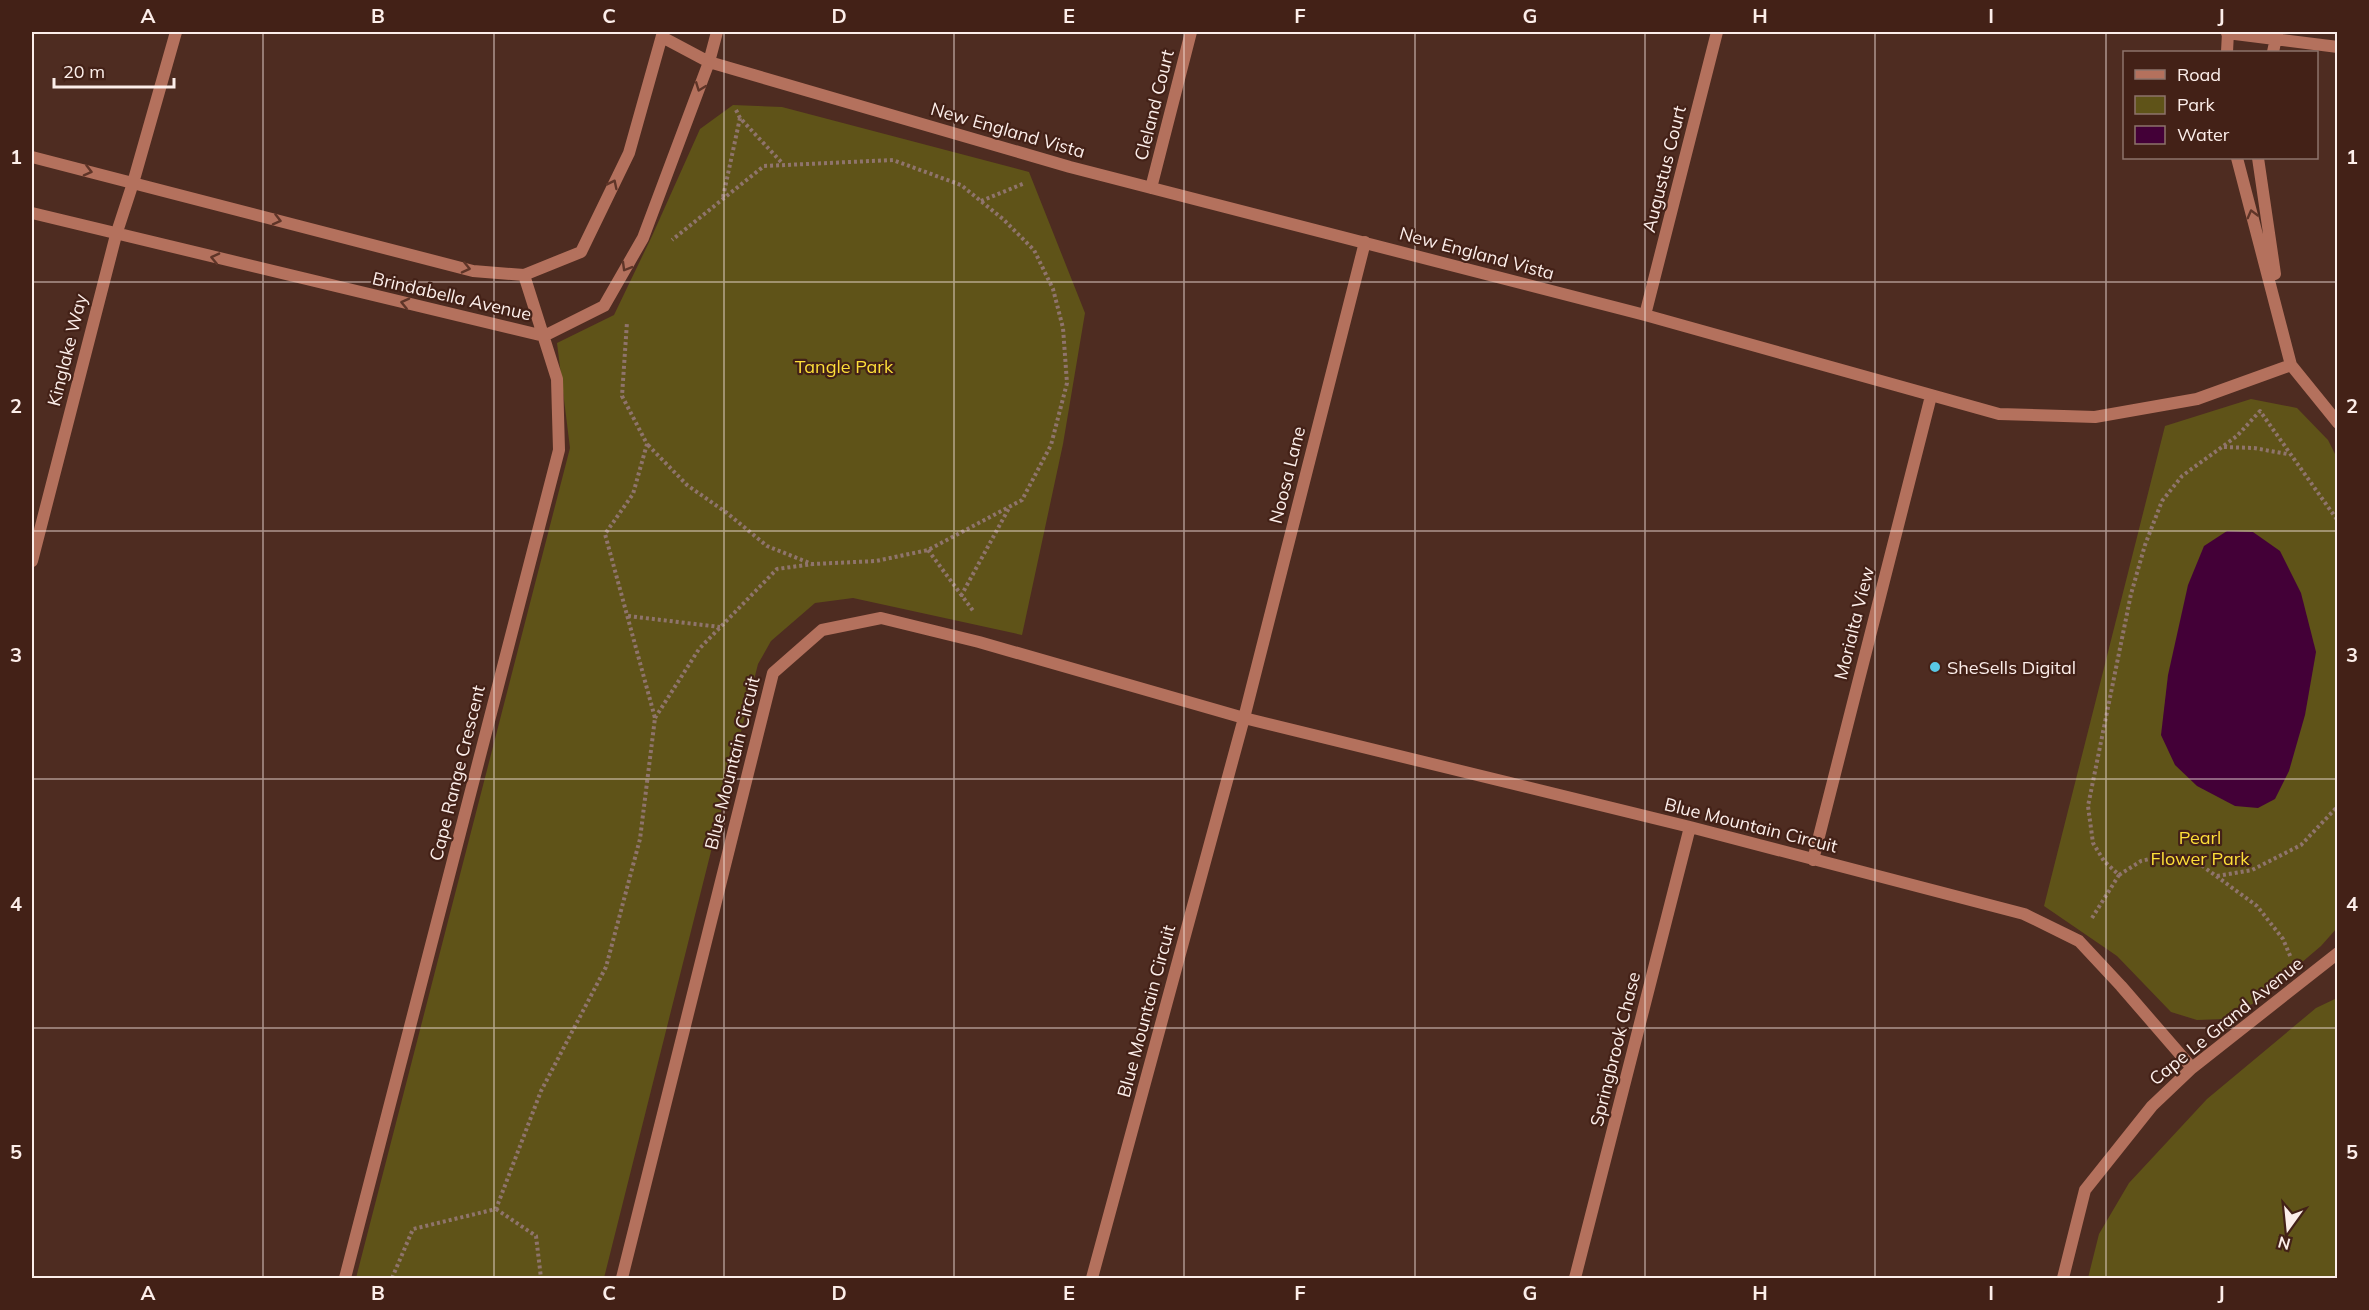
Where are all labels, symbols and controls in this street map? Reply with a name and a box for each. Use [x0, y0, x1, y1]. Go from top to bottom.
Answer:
text: A [141, 3, 156, 28]
text: B [371, 3, 385, 28]
text: C [602, 3, 616, 28]
text: D [831, 3, 847, 28]
text: E [1063, 3, 1075, 28]
text: F [1294, 3, 1306, 28]
text: G [1523, 3, 1537, 28]
text: H [1752, 3, 1768, 28]
text: I [1988, 3, 1994, 28]
text: J [2217, 3, 2225, 28]
street label: Cleland Court [1129, 47, 1179, 163]
scale bar [54, 51, 174, 89]
legend [2123, 51, 2318, 159]
text: 20 m [63, 60, 105, 83]
text: Road [2177, 63, 2221, 86]
one-way arrow [694, 81, 707, 92]
text: Park [2177, 93, 2216, 116]
street label: New England Vista [928, 97, 1088, 163]
street label: Augustus Court [1637, 103, 1691, 235]
text: Water [2177, 123, 2230, 146]
text: 1 [10, 144, 22, 169]
text: 1 [2346, 144, 2358, 169]
one-way arrow [83, 164, 93, 177]
one-way arrow [606, 180, 618, 191]
one-way arrow [2247, 210, 2260, 220]
one-way arrow [271, 213, 282, 225]
street label: New England Vista [1397, 221, 1557, 285]
one-way arrow [211, 253, 221, 266]
one-way arrow [461, 261, 471, 274]
one-way arrow [622, 261, 633, 272]
street label: Brindabella Avenue [370, 267, 534, 325]
street label: Kinglake Way [42, 291, 92, 409]
one-way arrow [400, 298, 410, 311]
park label: Tangle Park [795, 355, 894, 378]
text: 2 [10, 393, 22, 418]
text: 2 [2346, 393, 2358, 418]
street label: Noosa Lane [1264, 424, 1310, 526]
street label: Morialta View [1829, 564, 1879, 682]
text: 3 [10, 642, 22, 667]
text: 3 [2346, 642, 2358, 667]
place label: SheSells Digital [1947, 656, 2076, 679]
marker: SheSells Digital [1928, 660, 1942, 674]
street label: Blue Mountain Circuit [699, 674, 765, 852]
street label: Cape Range Crescent [424, 683, 490, 863]
street label: Blue Mountain Circuit [1662, 792, 1840, 858]
park label: Pearl Flower Park [2151, 826, 2250, 870]
text: 4 [10, 891, 22, 916]
text: 4 [2346, 891, 2358, 916]
street label: Blue Mountain Circuit [1112, 922, 1180, 1100]
street label: Cape Le Grand Avenue [2144, 952, 2308, 1090]
street label: Springbrook Chase [1585, 969, 1645, 1129]
text: 5 [10, 1139, 22, 1164]
text: 5 [2346, 1139, 2358, 1164]
north arrow [2258, 1199, 2318, 1259]
text: N [2276, 1232, 2293, 1255]
text: A [141, 1280, 156, 1305]
text: B [371, 1280, 385, 1305]
text: C [602, 1280, 616, 1305]
text: D [831, 1280, 847, 1305]
text: E [1063, 1280, 1075, 1305]
text: F [1294, 1280, 1306, 1305]
text: G [1523, 1280, 1537, 1305]
text: H [1752, 1280, 1768, 1305]
text: I [1988, 1280, 1994, 1305]
text: J [2217, 1280, 2225, 1305]

